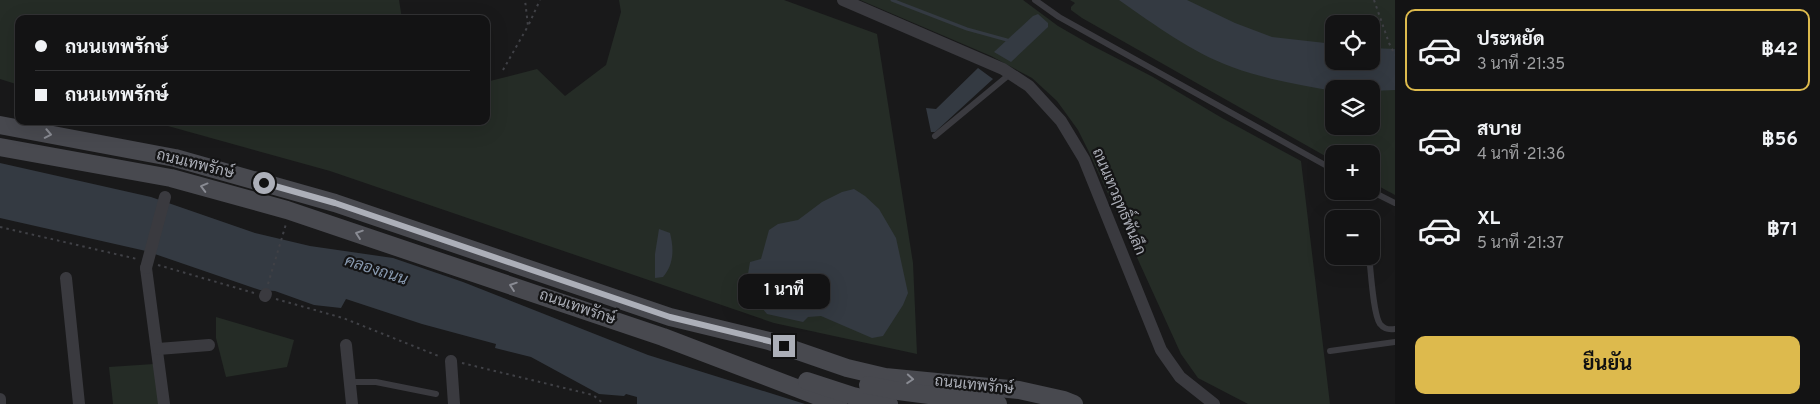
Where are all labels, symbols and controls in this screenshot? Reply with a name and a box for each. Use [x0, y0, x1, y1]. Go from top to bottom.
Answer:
map controls [1325, 15, 1380, 265]
button: locate [1325, 15, 1380, 70]
icon: car [1417, 28, 1462, 73]
text: ประหยัด [1477, 28, 1545, 52]
text: ถนนเทพรักษ์ [65, 36, 169, 60]
text: ฿42 [1761, 38, 1798, 62]
text: 3 นาที · 21:35 [1477, 55, 1565, 75]
button: layers [1325, 80, 1380, 135]
text: ถนนเทพรักษ์ [65, 84, 169, 108]
icon: car [1417, 118, 1462, 163]
text: สบาย [1477, 118, 1522, 142]
text: ฿56 [1762, 128, 1798, 152]
one-way arrow [43, 129, 52, 139]
street label: ถนนเทวฤทธิ์พันลึก [1087, 143, 1156, 258]
street label: ถนนเทพรักษ์ [154, 144, 237, 184]
button: + [1325, 145, 1380, 200]
text: 4 นาที · 21:36 [1477, 145, 1565, 165]
route start [253, 172, 275, 194]
one-way arrow [200, 182, 208, 192]
text: XL [1477, 207, 1500, 231]
icon: car [1417, 208, 1462, 253]
button: − [1325, 210, 1380, 265]
text: ฿71 [1767, 218, 1798, 242]
one-way arrow [355, 230, 364, 240]
text: 5 นาที · 21:37 [1477, 234, 1564, 254]
water label: คลองถนน [342, 251, 410, 291]
callout: 1 นาที [738, 274, 830, 308]
text: 1 นาที [764, 281, 804, 301]
one-way arrow [509, 282, 518, 292]
street label: ถนนเทพรักษ์ [536, 284, 619, 330]
route end [773, 335, 795, 357]
button: ยืนยัน [1415, 336, 1800, 394]
street label: ถนนเทพรักษ์ [934, 370, 1015, 400]
one-way arrow [906, 373, 914, 384]

